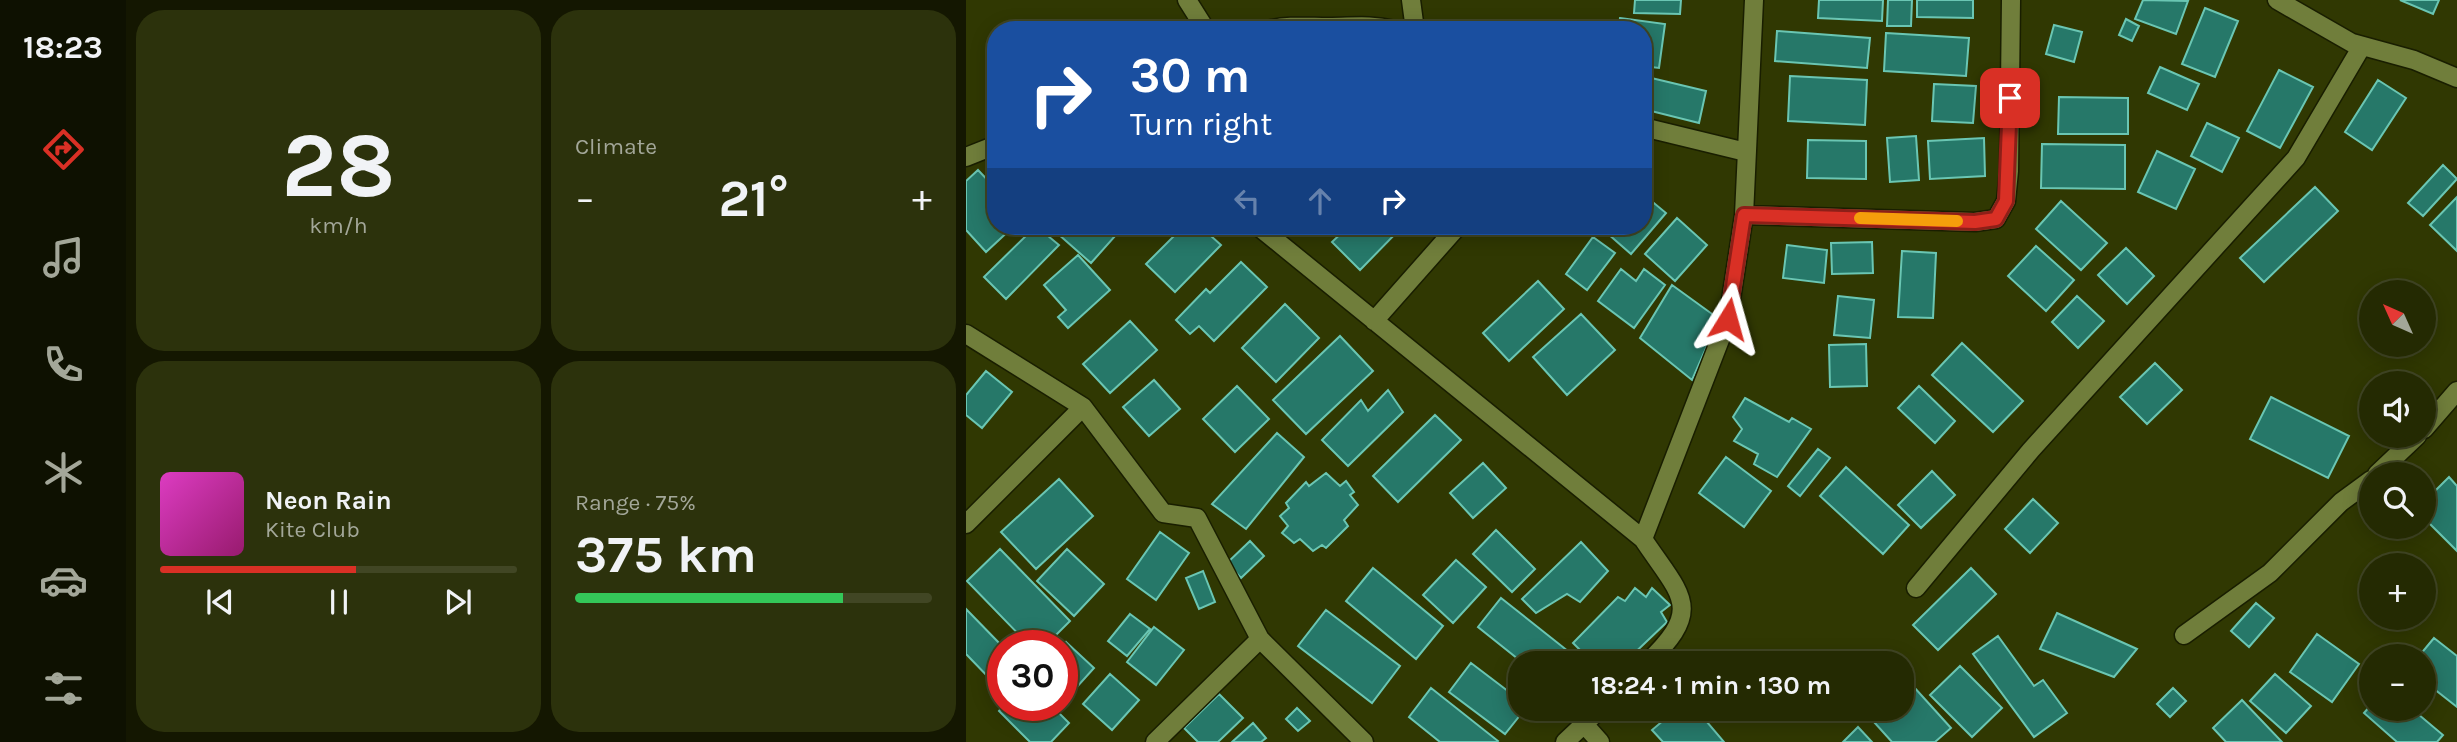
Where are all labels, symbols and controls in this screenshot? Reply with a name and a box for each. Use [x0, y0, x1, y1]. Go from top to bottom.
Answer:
text: 18:23 [23, 29, 103, 66]
text: 30 m [1130, 47, 1250, 104]
icon: right [1015, 49, 1106, 140]
pin [1980, 68, 2040, 128]
icon: arrive [1991, 79, 2029, 117]
text: Turn right [1130, 106, 1272, 143]
text: 28 [282, 113, 395, 219]
icon: directions [39, 125, 88, 174]
text: Climate [575, 133, 657, 160]
text: 21° [718, 168, 789, 229]
text: − [575, 176, 595, 221]
text: + [912, 176, 932, 221]
icon: left [1228, 182, 1266, 220]
icon: ahead [1301, 182, 1339, 220]
icon: right [1374, 182, 1412, 220]
text: km/h [309, 212, 368, 239]
icon: music [39, 233, 88, 282]
north arrow [2359, 280, 2436, 357]
map controls [2359, 280, 2436, 721]
position arrow [1691, 282, 1765, 356]
icon: phone [39, 340, 88, 389]
button: sound [2359, 371, 2436, 448]
icon: climate [39, 448, 88, 497]
button: search [2359, 462, 2436, 539]
text: Neon Rain [265, 485, 392, 516]
text: Range · 75% [575, 489, 696, 516]
text: Kite Club [265, 516, 360, 543]
text: 375 km [575, 524, 757, 585]
button: + [2359, 553, 2436, 630]
icon: car [39, 556, 88, 605]
icon: previous [201, 583, 239, 621]
icon: pause [320, 583, 358, 621]
icon: next [439, 583, 477, 621]
speed limit sign: 30 [987, 630, 1078, 721]
button: − [2359, 644, 2436, 721]
icon: filters [39, 664, 88, 713]
text: 18:24 · 1 min · 130 m [1591, 670, 1831, 701]

